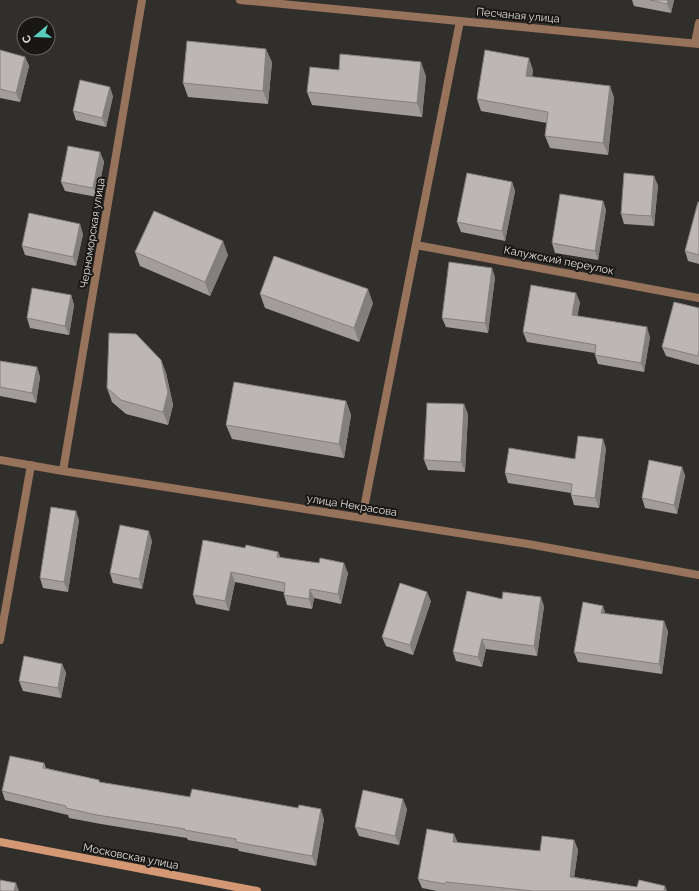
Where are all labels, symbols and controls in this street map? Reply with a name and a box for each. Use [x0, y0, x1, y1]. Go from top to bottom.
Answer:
street label: Песчаная улица [476, 5, 560, 26]
north arrow [16, 16, 56, 56]
text: С [19, 33, 34, 45]
street label: Черноморская улица [77, 177, 108, 289]
street label: Калужский переулок [503, 243, 615, 278]
street label: улица Некрасова [306, 492, 398, 519]
street label: Московская улица [82, 841, 180, 872]

